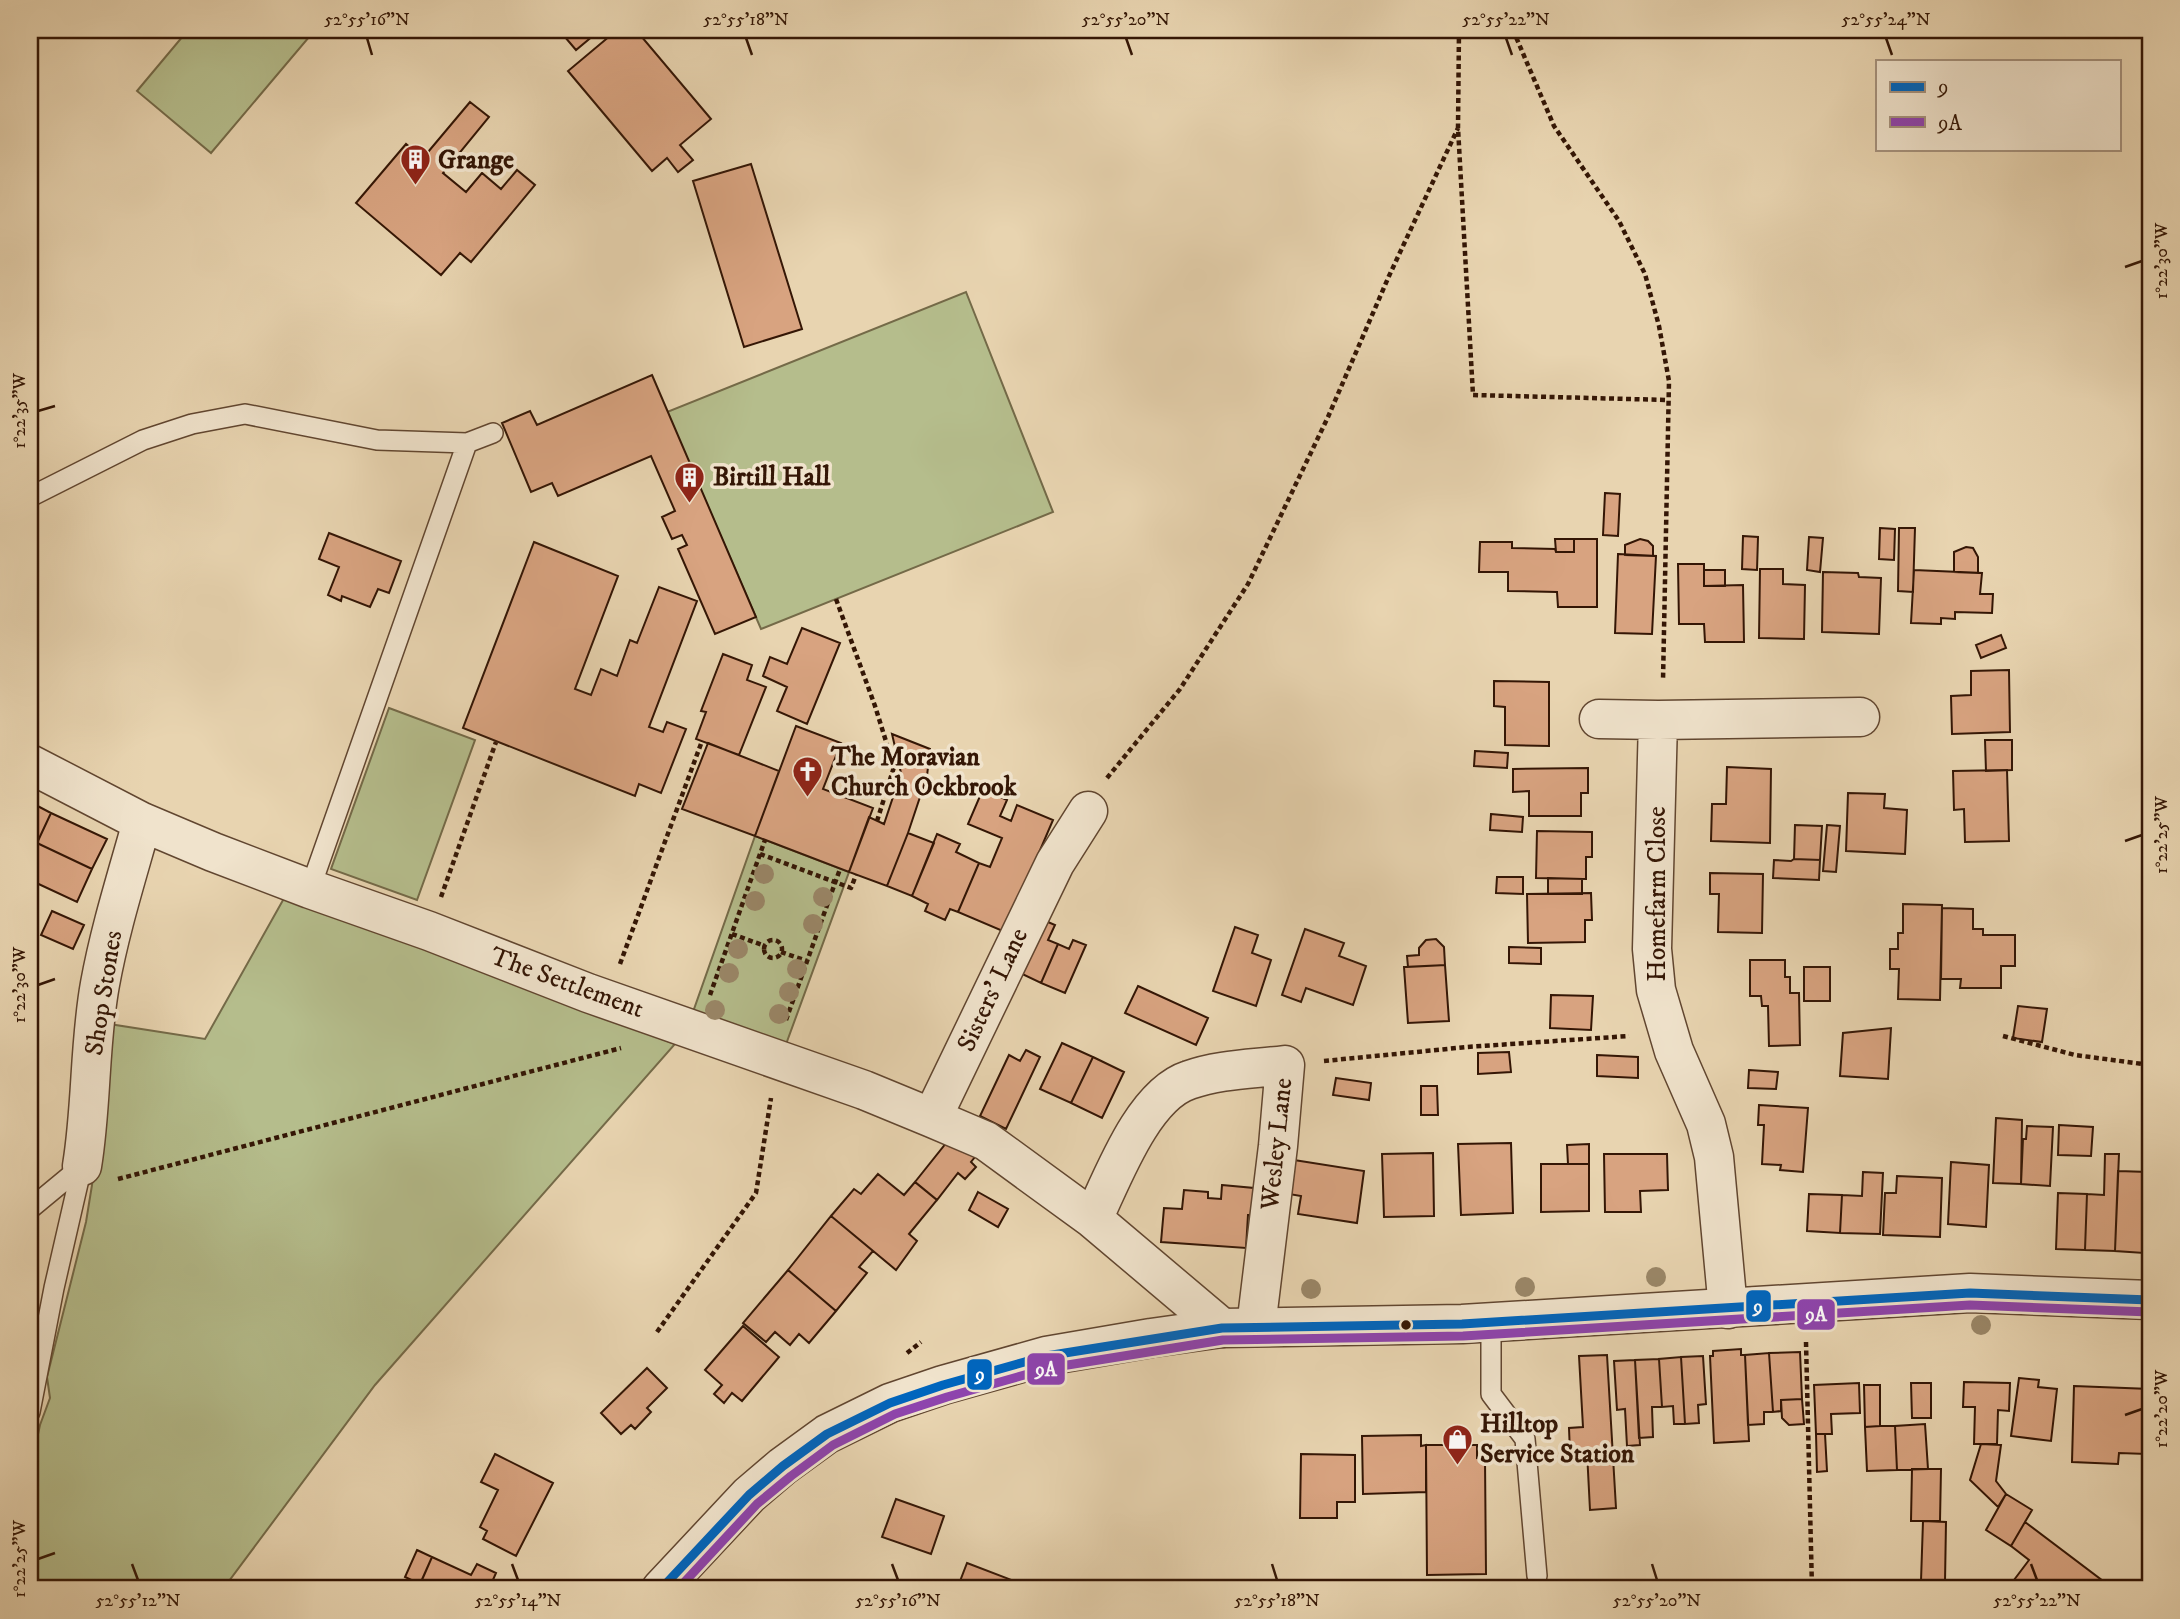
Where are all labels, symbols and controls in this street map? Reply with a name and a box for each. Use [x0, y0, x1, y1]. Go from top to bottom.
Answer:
text: 52°55'16"N [324, 9, 410, 31]
text: 52°55'18"N [703, 9, 789, 31]
text: 52°55'20"N [1082, 9, 1170, 31]
text: 52°55'22"N [1462, 9, 1550, 31]
text: 52°55'24"N [1842, 9, 1931, 31]
legend [1876, 60, 2120, 150]
text: 9 [1937, 75, 1948, 101]
text: 9A [1937, 111, 1962, 137]
building icon: Grange [398, 143, 432, 187]
place label: Grange [438, 144, 514, 177]
text: 1°22'30"W [2151, 222, 2173, 299]
text: 1°22'35"W [9, 373, 31, 449]
building icon: Birtill Hall [673, 460, 707, 504]
place label: Birtill Hall [713, 461, 832, 494]
place label: The Moravian Church Ockbrook [830, 741, 1018, 804]
church icon: The Moravian Church Ockbrook [791, 755, 825, 799]
text: 1°22'25"W [2151, 796, 2173, 874]
street label: Homefarm Close [1641, 806, 1674, 982]
street label: Sisters' Lane [950, 923, 1036, 1057]
street label: Shop Stones [78, 928, 130, 1058]
street label: The Settlement [486, 940, 648, 1026]
text: 1°22'30"W [9, 946, 31, 1023]
street label: Wesley Lane [1254, 1076, 1300, 1213]
line badge: 9 [1745, 1289, 1772, 1323]
text: 9 [1751, 1296, 1763, 1319]
line badge: 9A [1796, 1298, 1836, 1331]
text: 9A [1803, 1304, 1828, 1327]
unlabelled marker [1399, 1318, 1413, 1332]
line badge: 9A [1026, 1352, 1066, 1386]
line badge: 9 [966, 1358, 993, 1391]
text: 9A [1033, 1359, 1058, 1382]
text: 9 [973, 1364, 985, 1387]
text: 1°22'20"W [2151, 1369, 2173, 1448]
place label: Hilltop Service Station [1480, 1408, 1635, 1471]
shop icon: Hilltop Service Station [1440, 1422, 1474, 1466]
text: 1°22'25"W [9, 1520, 31, 1598]
text: 52°55'12"N [95, 1590, 181, 1612]
text: 52°55'14"N [475, 1590, 562, 1612]
text: 52°55'16"N [855, 1590, 941, 1612]
text: 52°55'18"N [1234, 1590, 1320, 1612]
text: 52°55'20"N [1613, 1590, 1701, 1612]
text: 52°55'22"N [1993, 1590, 2081, 1612]

